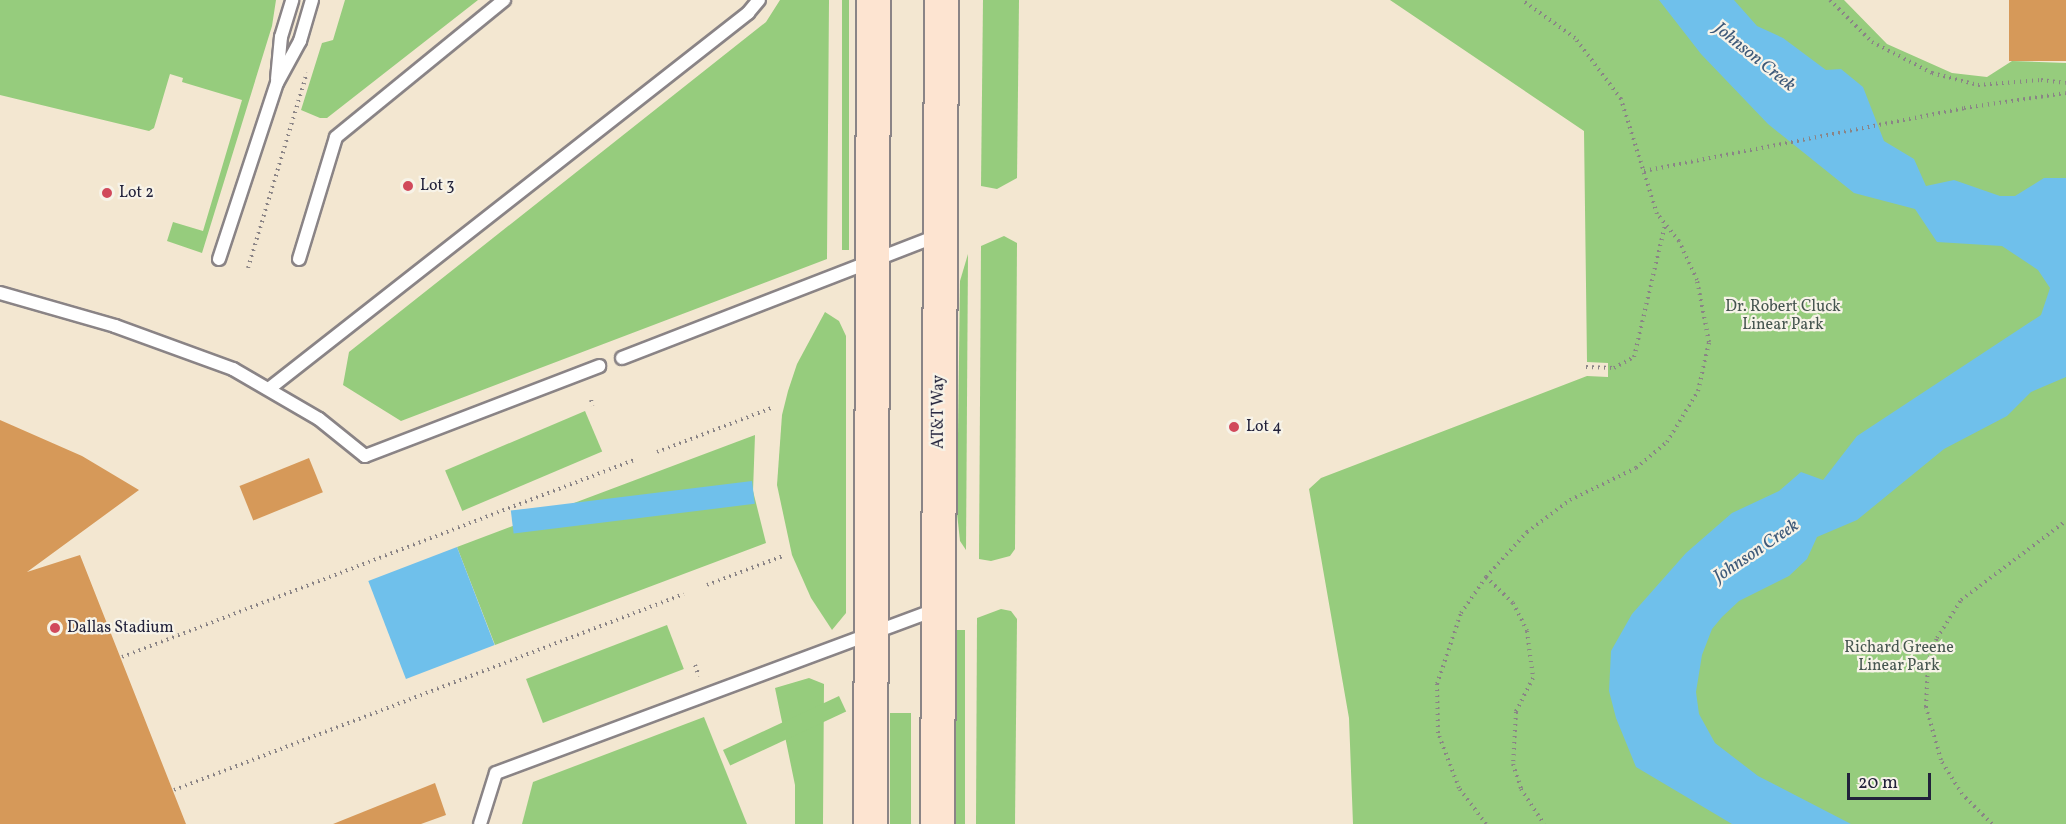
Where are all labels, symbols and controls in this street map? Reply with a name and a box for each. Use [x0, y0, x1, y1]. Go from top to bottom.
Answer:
water label: Johnson Creek [1709, 19, 1799, 97]
place label: Lot 3 [420, 176, 454, 196]
marker: Lot 3 [401, 179, 415, 193]
place label: Lot 2 [119, 183, 154, 203]
marker: Lot 2 [100, 186, 114, 200]
park label: Dr. Robert Cluck Linear Park [1725, 297, 1841, 335]
street label: AT&T Way [929, 374, 949, 450]
place label: Lot 4 [1246, 417, 1282, 437]
marker: Lot 4 [1227, 420, 1241, 434]
water label: Johnson Creek [1710, 516, 1804, 588]
place label: Dallas Stadium [67, 618, 174, 638]
marker: Dallas Stadium [48, 621, 62, 635]
park label: Richard Greene Linear Park [1844, 638, 1954, 676]
scale bar [1850, 761, 1934, 799]
text: 20 m [1858, 771, 1898, 796]

